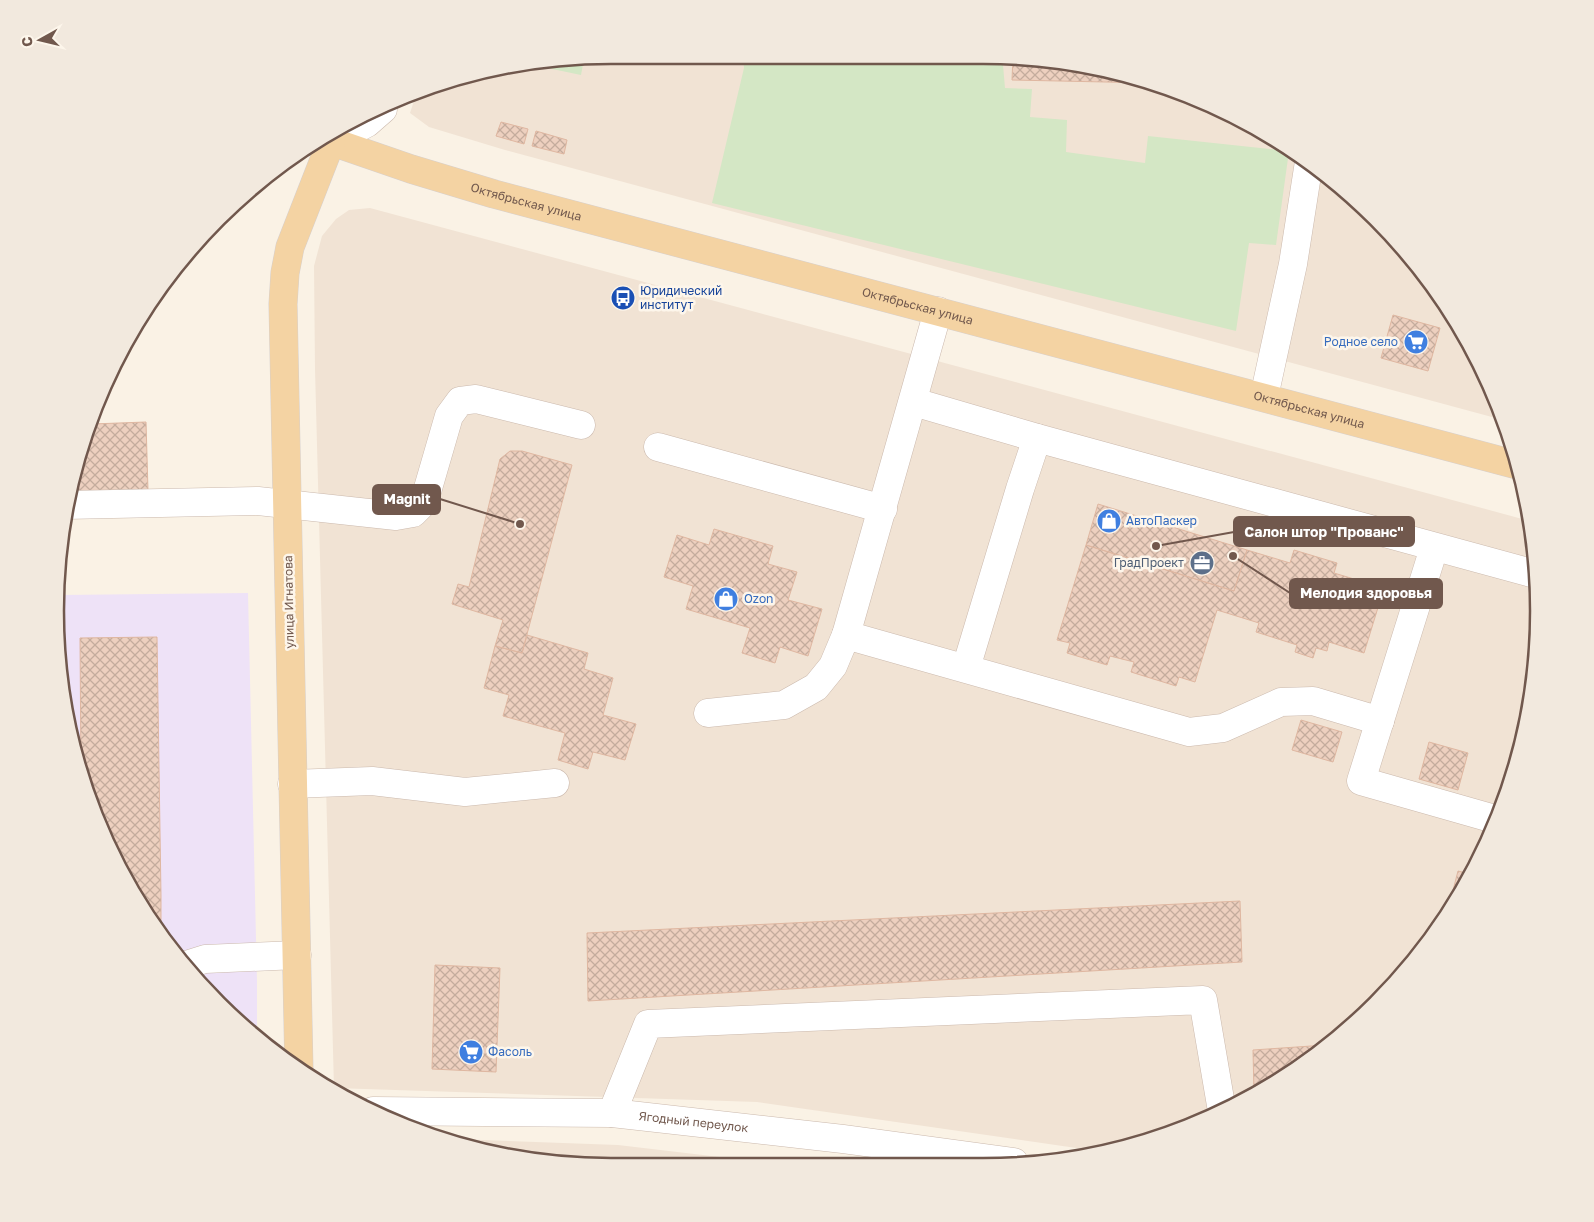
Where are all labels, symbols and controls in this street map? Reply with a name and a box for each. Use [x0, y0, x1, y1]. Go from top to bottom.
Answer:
north arrow [15, 15, 65, 65]
text: С [18, 36, 36, 48]
street label: Октябрьская улица [469, 179, 583, 224]
place label: Юридический институт [640, 283, 722, 312]
street label: Октябрьская улица [860, 284, 975, 328]
bus stop icon: Юридический институт [610, 285, 636, 311]
supermarket icon: Родное село [1403, 329, 1429, 355]
place label: Родное село [1324, 334, 1398, 349]
street label: Октябрьская улица [1252, 388, 1366, 431]
callout: Magnit [373, 485, 440, 514]
text: Magnit [383, 490, 431, 507]
shop icon: АвтоПаскер [1096, 508, 1122, 534]
place label: АвтоПаскер [1126, 513, 1197, 528]
callout: Салон штор "Прованс" [1234, 517, 1414, 546]
text: Салон штор "Прованс" [1244, 523, 1404, 540]
office icon: ГрадПроект [1189, 550, 1215, 576]
street label: улица Игнатова [280, 555, 297, 649]
place label: ГрадПроект [1114, 555, 1184, 570]
callout: Мелодия здоровья [1290, 579, 1442, 608]
text: Мелодия здоровья [1300, 584, 1432, 601]
shop icon: Ozon [713, 586, 739, 612]
place label: Ozon [744, 591, 773, 606]
supermarket icon: Фасоль [458, 1039, 484, 1065]
place label: Фасоль [488, 1044, 532, 1059]
street label: Ягодный переулок [638, 1108, 749, 1135]

